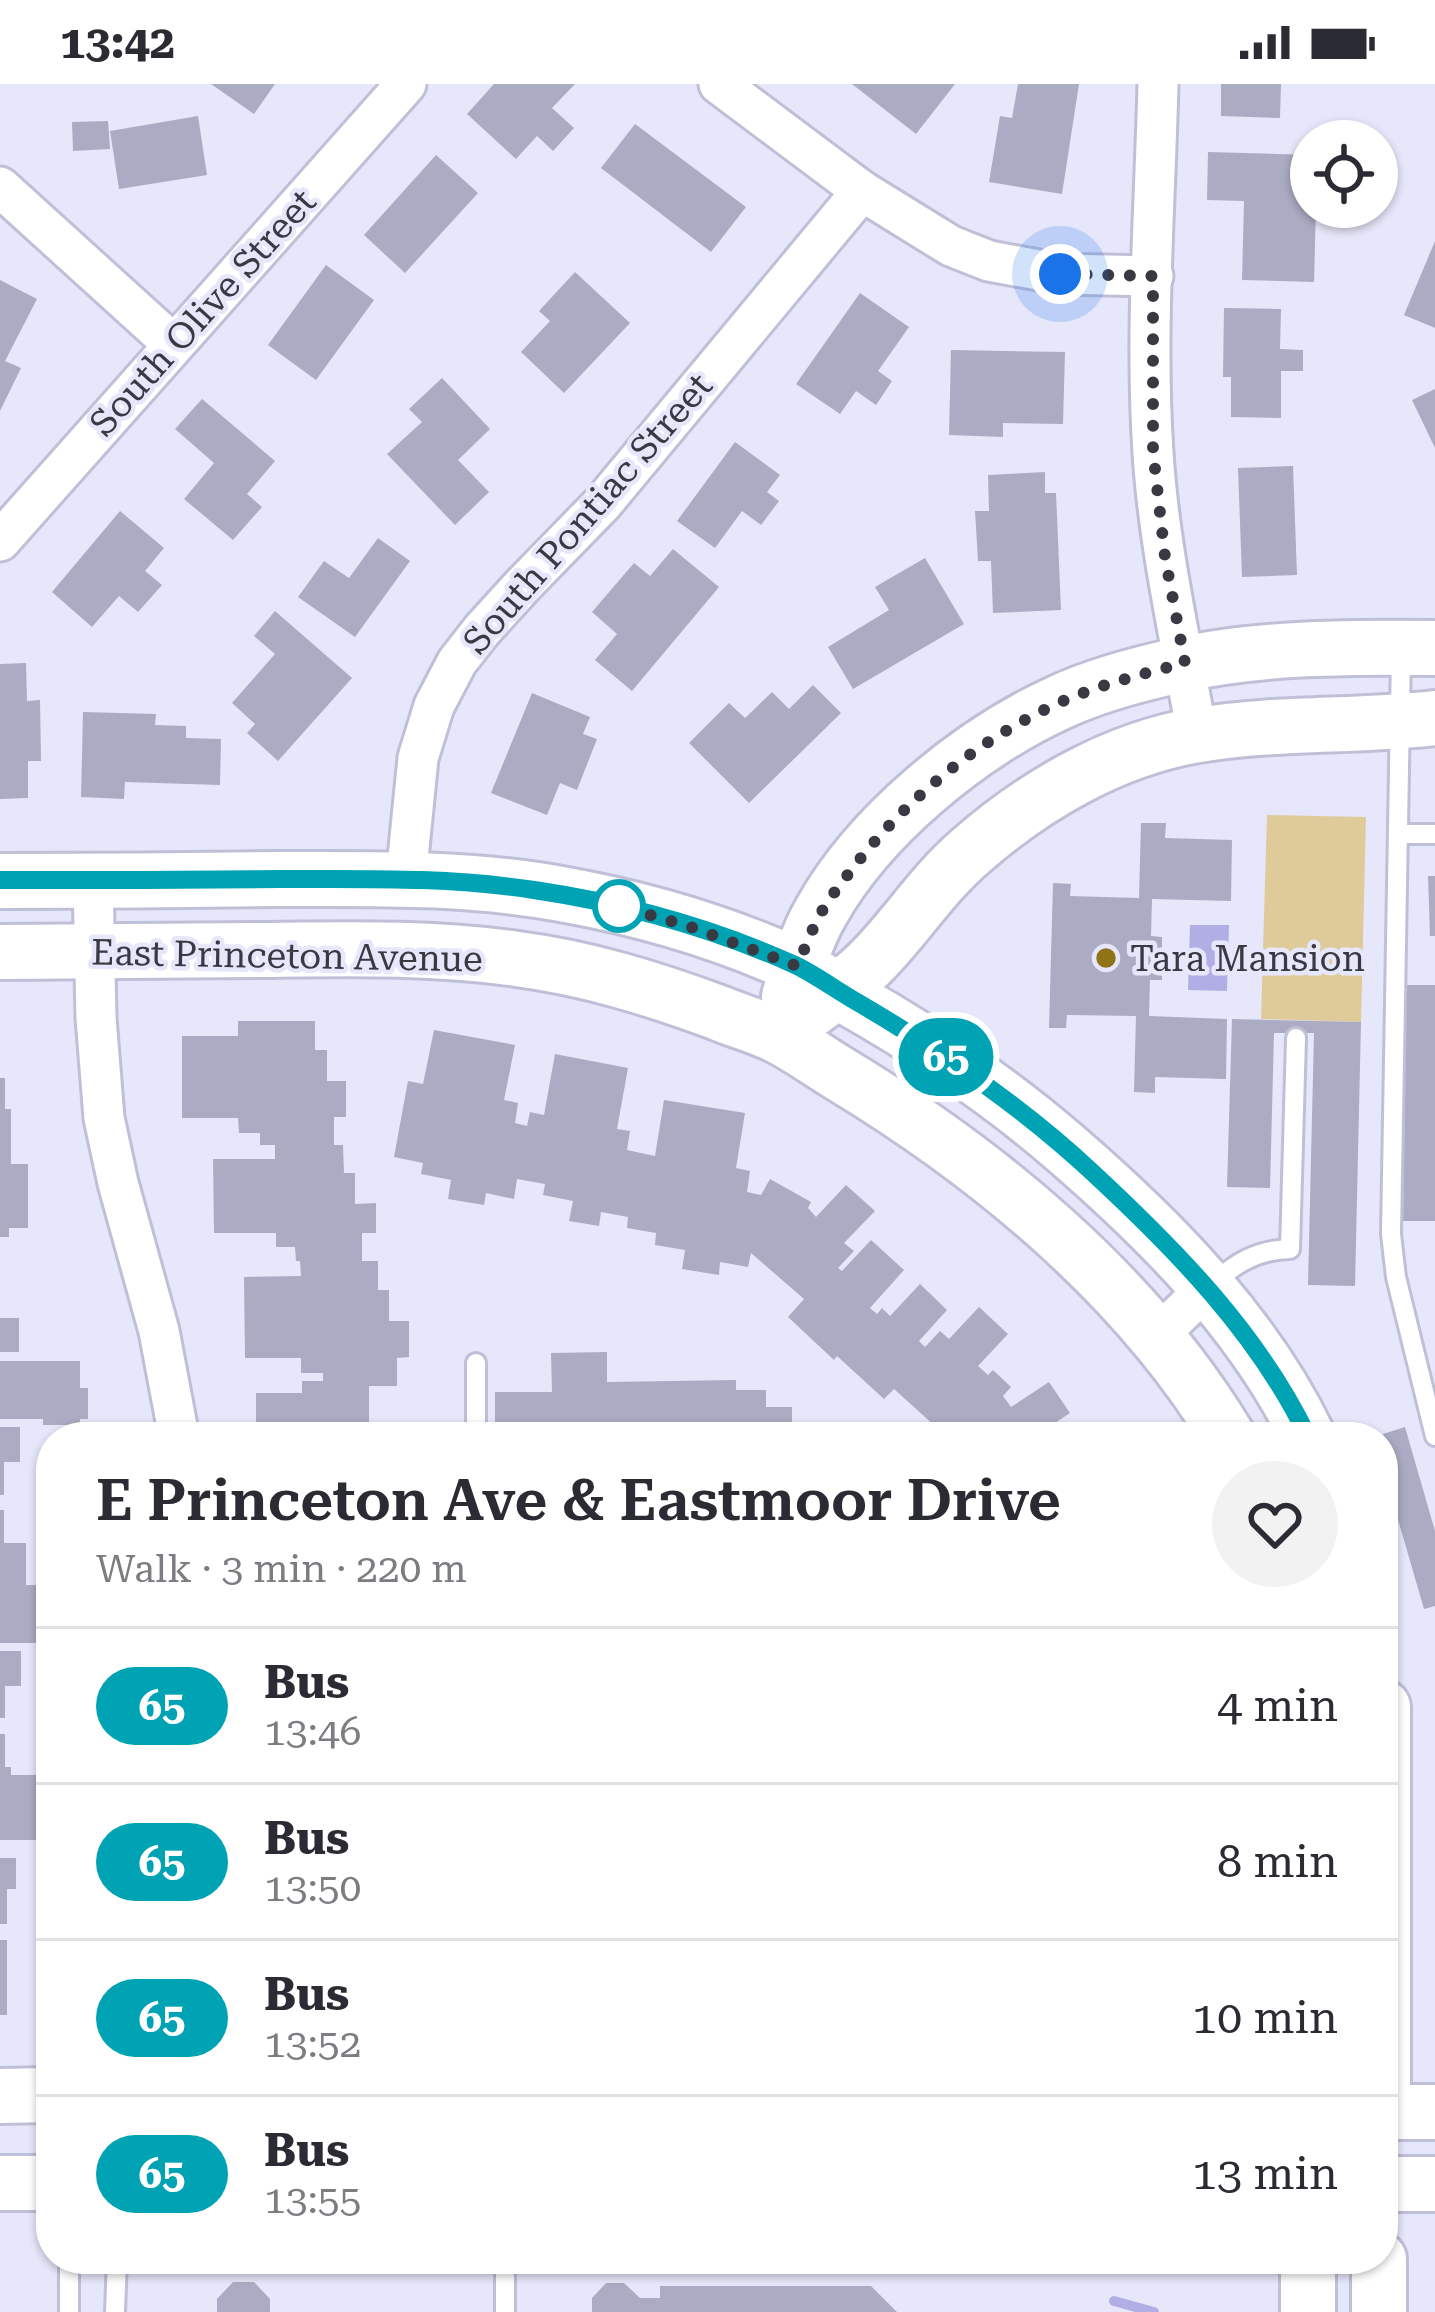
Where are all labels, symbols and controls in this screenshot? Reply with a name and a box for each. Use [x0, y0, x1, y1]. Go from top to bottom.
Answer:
text: 13:42 [60, 16, 175, 69]
map controls [1290, 120, 1398, 228]
button: locate [1290, 120, 1398, 228]
street label: South Olive Street [81, 181, 324, 444]
your location [1030, 244, 1090, 304]
street label: South Pontiac Street [455, 365, 721, 662]
unlabelled marker [594, 881, 644, 931]
street label: East Princeton Avenue [91, 932, 483, 980]
place label: Tara Mansion [1130, 938, 1365, 980]
marker: Tara Mansion [1093, 945, 1119, 971]
line badge: 65 [892, 1018, 1000, 1096]
text: 65 [922, 1032, 970, 1081]
button: heart [1212, 1461, 1338, 1587]
text: E Princeton Ave & Eastmoor Drive [96, 1467, 1061, 1534]
text: Walk · 3 min · 220 m [96, 1546, 467, 1592]
text: Bus [264, 1656, 349, 1709]
text: 4 min [1217, 1679, 1338, 1732]
text: 65 [138, 1681, 186, 1730]
text: 13:46 [264, 1709, 361, 1755]
text: Bus [264, 1812, 349, 1865]
text: 8 min [1217, 1835, 1338, 1888]
text: 65 [138, 1837, 186, 1886]
text: 13:50 [264, 1865, 361, 1911]
text: Bus [264, 1968, 349, 2021]
text: 10 min [1192, 1991, 1338, 2044]
text: 65 [138, 1993, 186, 2042]
text: 13:52 [264, 2021, 361, 2067]
text: Bus [264, 2124, 349, 2177]
text: 13 min [1192, 2147, 1338, 2200]
text: 65 [138, 2149, 186, 2198]
text: 13:55 [264, 2177, 361, 2223]

